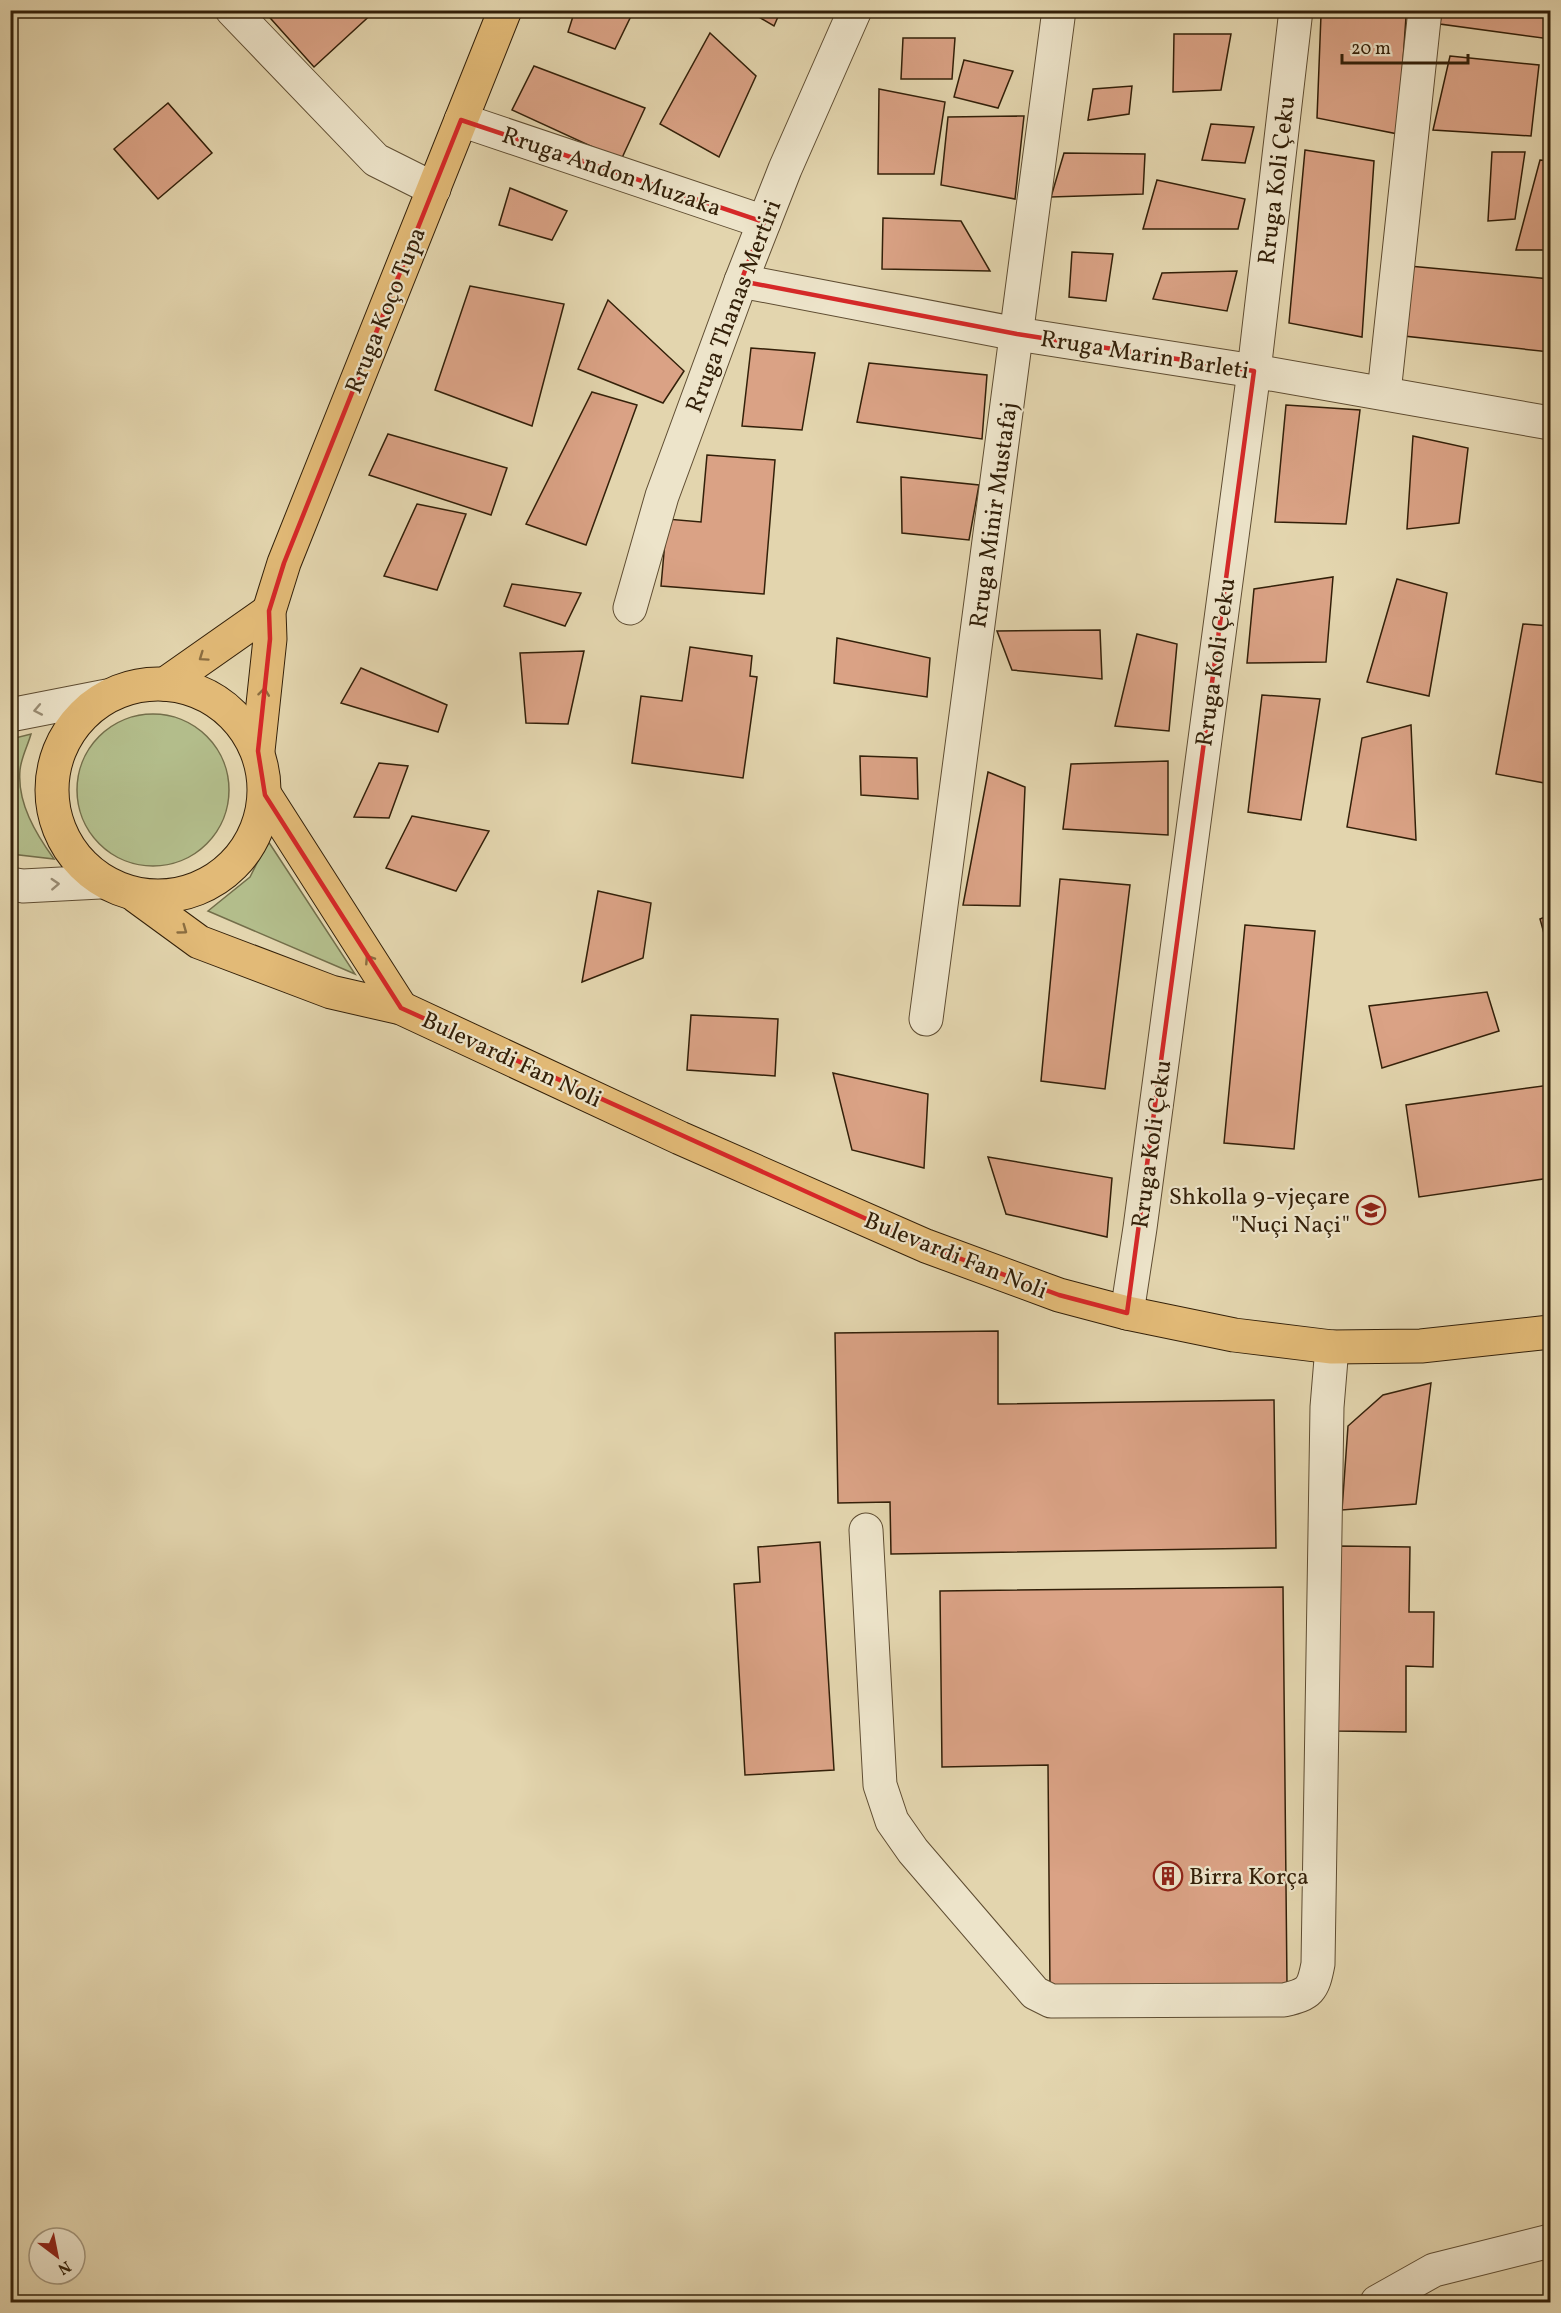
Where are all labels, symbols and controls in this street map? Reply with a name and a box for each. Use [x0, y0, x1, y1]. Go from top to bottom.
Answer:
scale bar [1342, 27, 1468, 65]
text: 20 m [1351, 37, 1391, 62]
street label: Rruga Koli Çeku [1251, 94, 1305, 267]
street label: Rruga Andon Muzaka [497, 119, 726, 226]
street label: Rruga Thanas Mertiri [679, 195, 791, 418]
street label: Rruga Koço Tupa [338, 222, 436, 399]
street label: Rruga Marin Barleti [1038, 323, 1251, 389]
street label: Rruga Minir Mustafaj [962, 400, 1028, 631]
street label: Rruga Koli Çeku [1188, 576, 1246, 749]
one-way arrow [199, 650, 210, 661]
one-way arrow [257, 688, 270, 697]
one-way arrow [33, 703, 43, 716]
one-way arrow [51, 878, 60, 891]
one-way arrow [177, 923, 188, 934]
one-way arrow [365, 955, 377, 965]
street label: Bulevardi Fan Noli [416, 1004, 607, 1117]
street label: Rruga Koli Çeku [1124, 1058, 1182, 1231]
place label: Shkolla 9-vjeçare "Nuçi Naçi" [1169, 1181, 1350, 1243]
school or university icon: Shkolla 9-vjeçare "Nuçi Naçi" [1355, 1194, 1387, 1226]
street label: Bulevardi Fan Noli [858, 1205, 1052, 1309]
building icon: Birra Korça [1152, 1860, 1184, 1892]
place label: Birra Korça [1189, 1861, 1309, 1895]
north arrow [27, 2226, 87, 2286]
text: N [53, 2255, 75, 2280]

